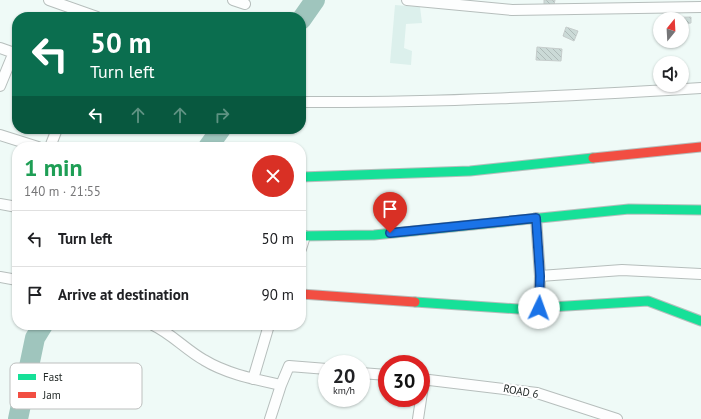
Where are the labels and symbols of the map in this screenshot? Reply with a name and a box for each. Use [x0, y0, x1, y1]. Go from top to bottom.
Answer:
north arrow [653, 12, 689, 48]
pin [373, 192, 407, 233]
position arrow [518, 287, 560, 329]
speed limit sign: 30 [378, 355, 430, 407]
legend [10, 363, 142, 409]
text: Fast [43, 370, 63, 384]
street label: ROAD 6 [502, 381, 540, 401]
text: Jam [42, 388, 61, 402]

